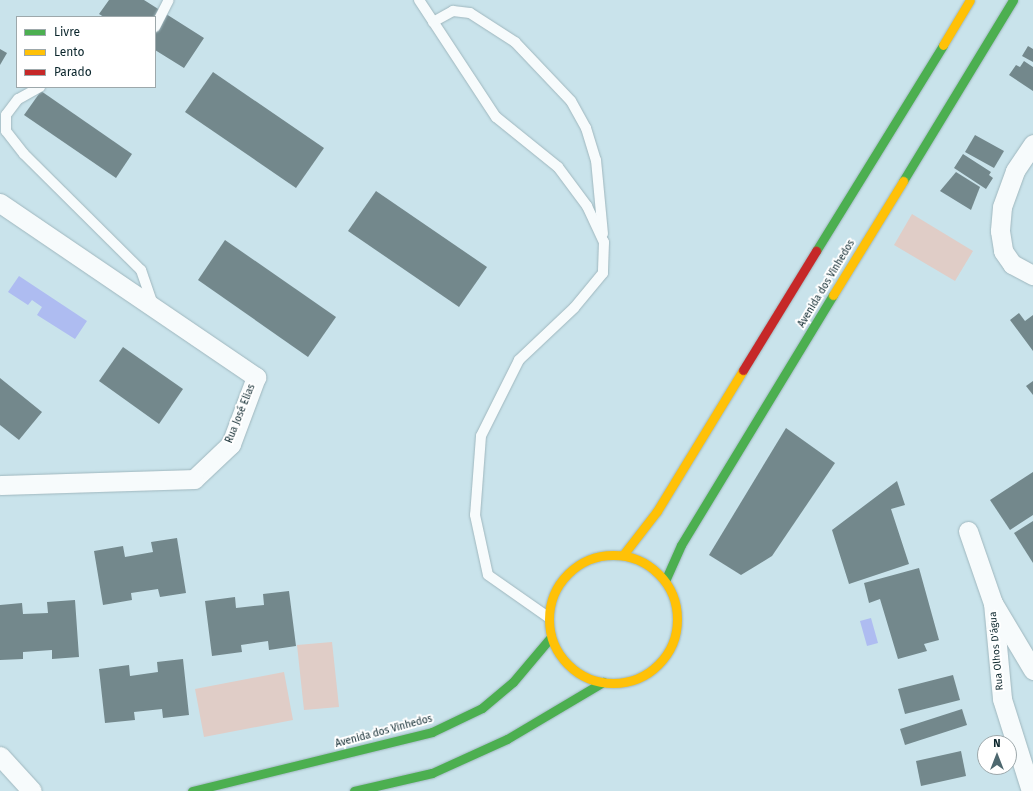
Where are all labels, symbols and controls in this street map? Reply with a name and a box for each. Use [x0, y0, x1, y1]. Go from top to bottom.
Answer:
legend [16, 16, 156, 88]
text: Livre [54, 25, 80, 39]
text: Lento [54, 45, 84, 59]
text: Parado [54, 65, 92, 79]
street label: Avenida dos Vinhedos [796, 238, 858, 330]
street label: Rua José Elias [224, 383, 258, 445]
street label: Rua Olhos D'água [988, 611, 1006, 691]
street label: Avenida dos Vinhedos [334, 713, 434, 751]
north arrow [977, 735, 1017, 775]
text: N [993, 737, 1001, 750]

